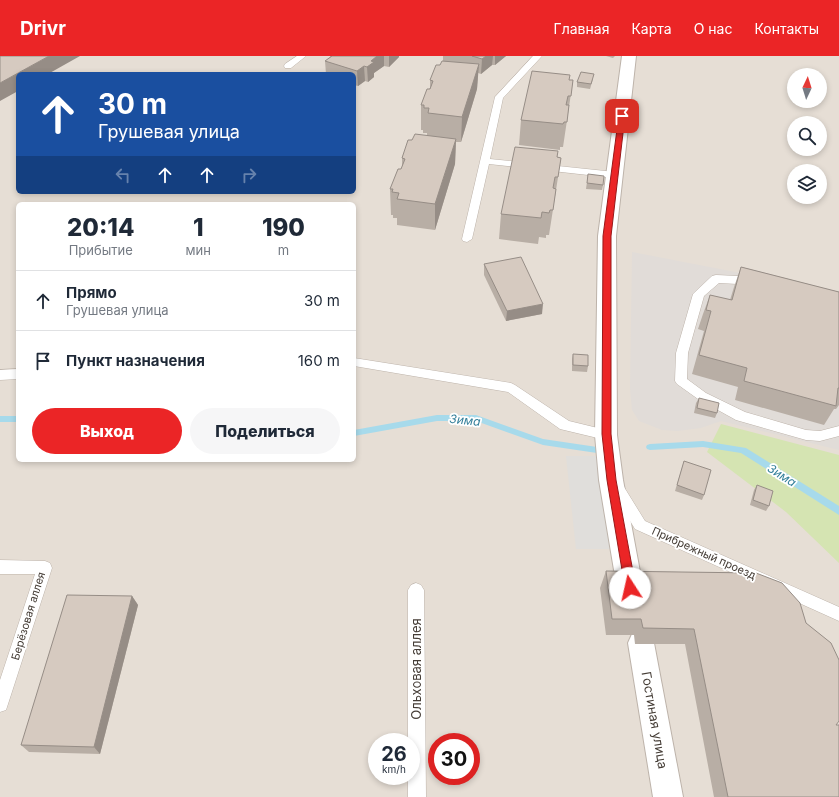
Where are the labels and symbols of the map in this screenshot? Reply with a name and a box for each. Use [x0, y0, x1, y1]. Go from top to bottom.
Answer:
north arrow [787, 68, 827, 108]
pin [605, 99, 639, 133]
water label: Зима [449, 411, 481, 429]
water label: Зима [765, 460, 799, 490]
street label: Прибрежный проезд [650, 524, 758, 582]
position arrow [609, 567, 651, 609]
street label: Берёзовая аллея [8, 570, 48, 662]
street label: Ольховая аллея [408, 618, 424, 720]
street label: Гостиная улица [639, 670, 671, 770]
speed limit sign: 30 [428, 733, 480, 785]

